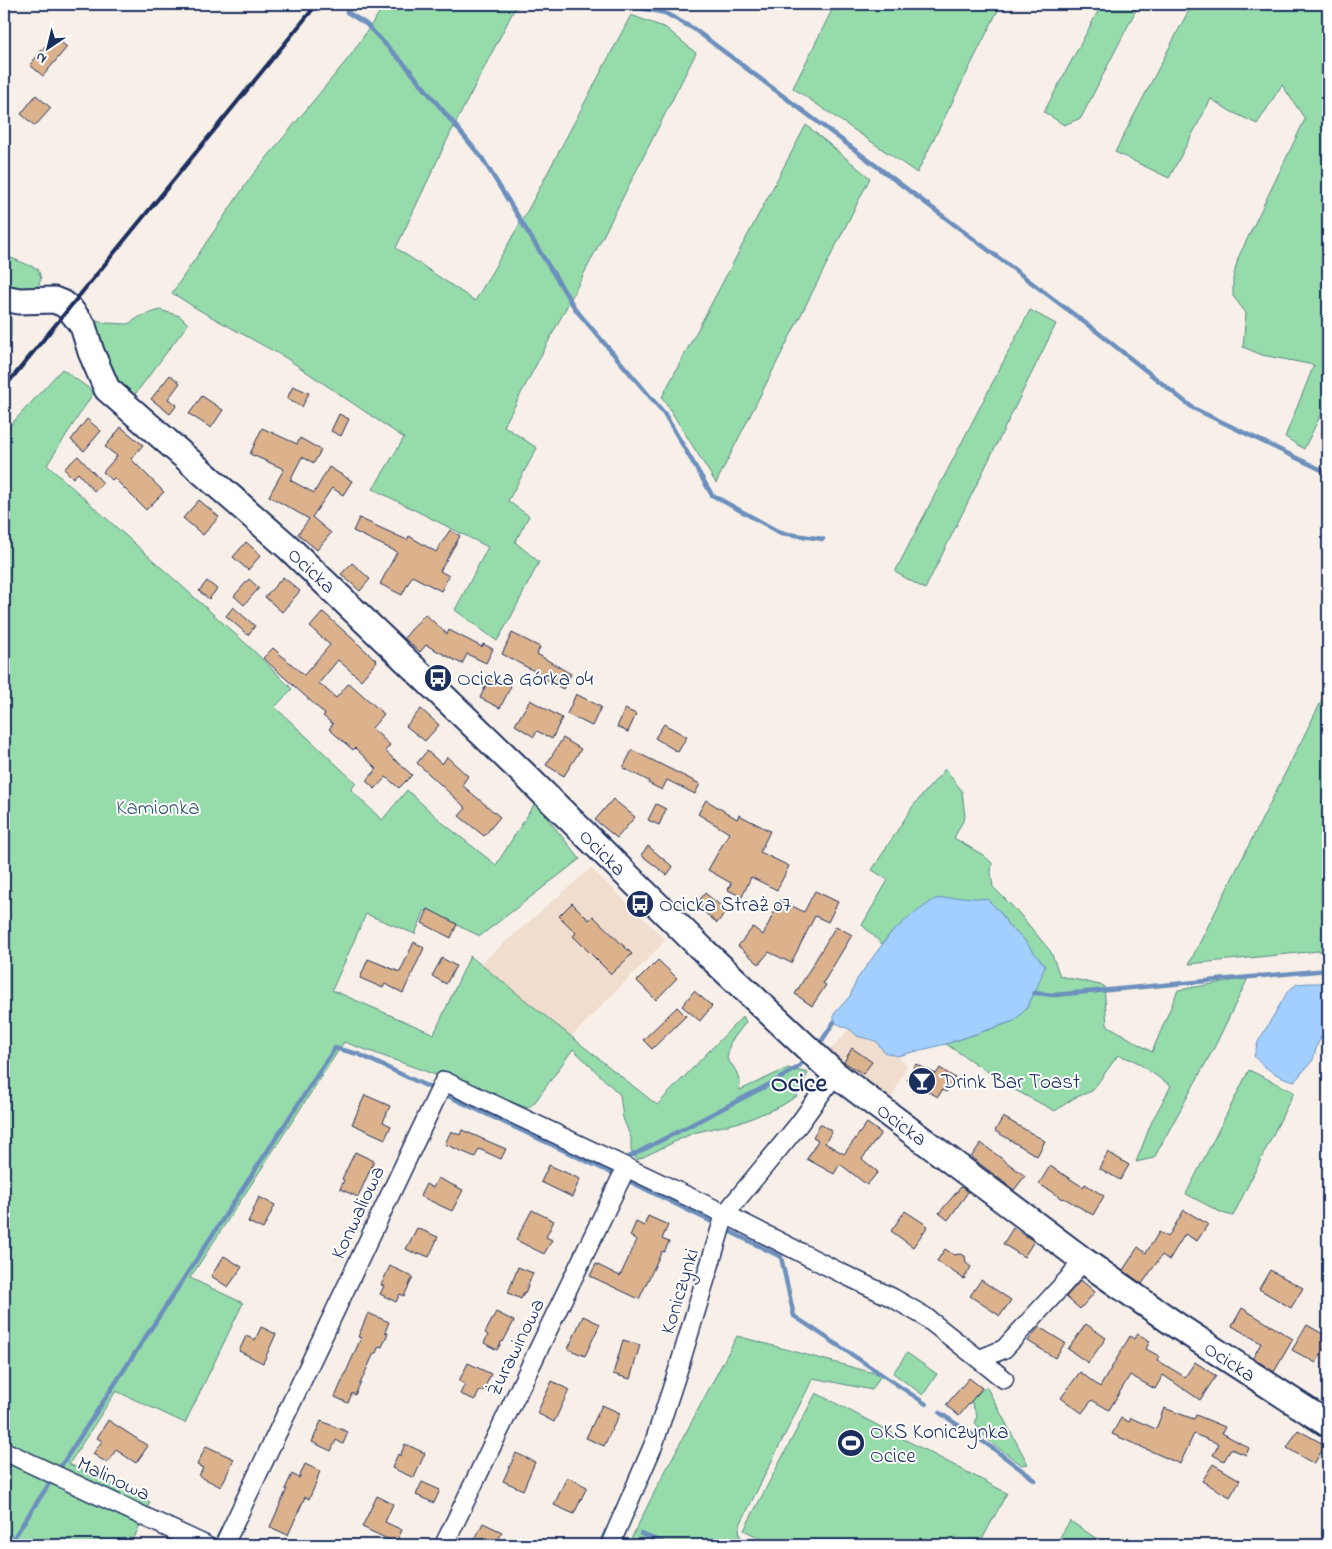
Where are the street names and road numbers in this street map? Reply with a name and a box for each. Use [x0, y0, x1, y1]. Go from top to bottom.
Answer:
street label: Ocicka [280, 541, 342, 602]
street label: Ocicka [571, 823, 632, 884]
street label: Ocicka [869, 1097, 932, 1155]
street label: Konwaliowa [324, 1161, 394, 1264]
street label: Koniczynki [654, 1245, 710, 1339]
street label: Żurawinowa [480, 1294, 553, 1402]
street label: Ocicka [1197, 1335, 1261, 1391]
street label: Malinowa [72, 1450, 155, 1510]

